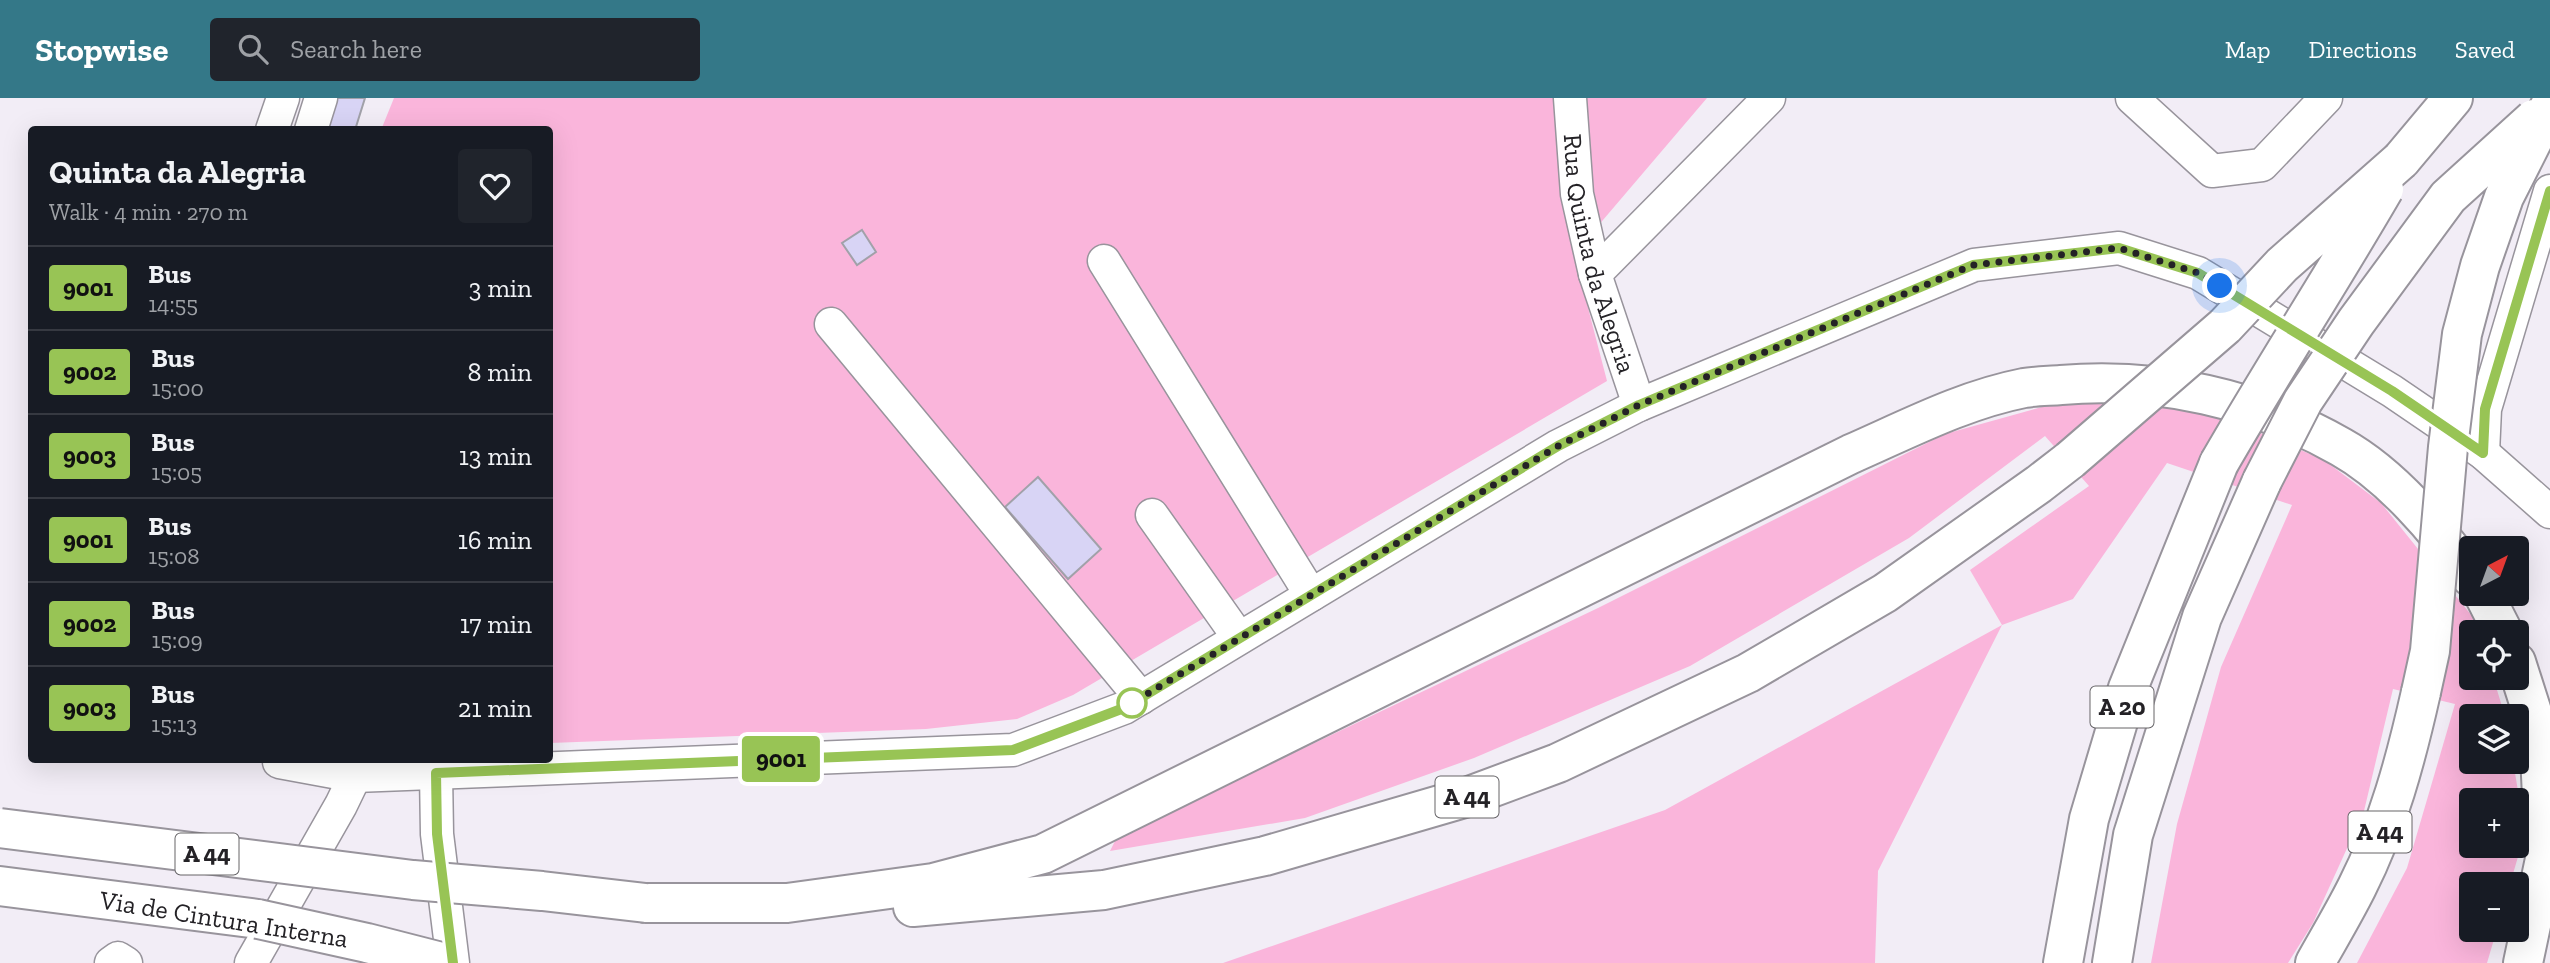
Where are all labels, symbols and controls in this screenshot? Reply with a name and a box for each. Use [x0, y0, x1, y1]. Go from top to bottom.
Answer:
search box [210, 18, 700, 81]
text: Stopwise [35, 30, 168, 69]
icon: search [234, 30, 272, 68]
text: Search here [290, 33, 422, 65]
text: Map [2225, 35, 2271, 64]
text: Directions [2309, 35, 2417, 64]
text: Saved [2455, 35, 2515, 64]
street label: Rua Quinta da Alegria [1557, 133, 1643, 378]
button: heart [458, 149, 532, 223]
text: Quinta da Alegria [49, 152, 306, 191]
text: Walk · 4 min · 270 m [49, 198, 248, 226]
text: Bus [148, 258, 192, 290]
your location [2202, 268, 2237, 303]
text: 3 min [469, 272, 532, 304]
text: 9001 [63, 273, 113, 302]
text: 14:55 [148, 290, 198, 318]
text: Bus [151, 342, 195, 374]
text: 8 min [467, 356, 532, 388]
text: 9002 [63, 357, 116, 386]
text: 15:00 [151, 374, 204, 402]
text: Bus [151, 426, 195, 458]
text: 13 min [459, 440, 532, 472]
text: 9003 [63, 441, 116, 470]
text: 15:05 [151, 458, 202, 486]
text: Bus [148, 510, 192, 542]
text: 16 min [458, 524, 532, 556]
text: 9001 [63, 525, 113, 554]
north arrow [2459, 536, 2529, 606]
map controls [2459, 536, 2529, 942]
text: 15:08 [148, 542, 200, 570]
text: Bus [151, 594, 195, 626]
text: 17 min [460, 608, 532, 640]
text: 9002 [63, 609, 116, 638]
button: locate [2459, 620, 2529, 690]
text: 15:09 [151, 626, 203, 654]
text: Bus [151, 678, 195, 710]
road number: A 20 [2090, 686, 2154, 728]
unlabelled marker [1117, 688, 1147, 718]
text: 21 min [458, 692, 532, 724]
text: 9003 [63, 693, 116, 722]
button: layers [2459, 704, 2529, 774]
text: 15:13 [151, 710, 197, 738]
line badge: 9001 [732, 736, 830, 782]
text: 9001 [756, 744, 806, 773]
road number: A 44 [1436, 776, 1498, 818]
button: + [2459, 788, 2529, 858]
road number: A 44 [2348, 812, 2412, 852]
road number: A 44 [176, 834, 238, 874]
button: − [2459, 872, 2529, 942]
street label: Via de Cintura Interna [97, 883, 351, 954]

